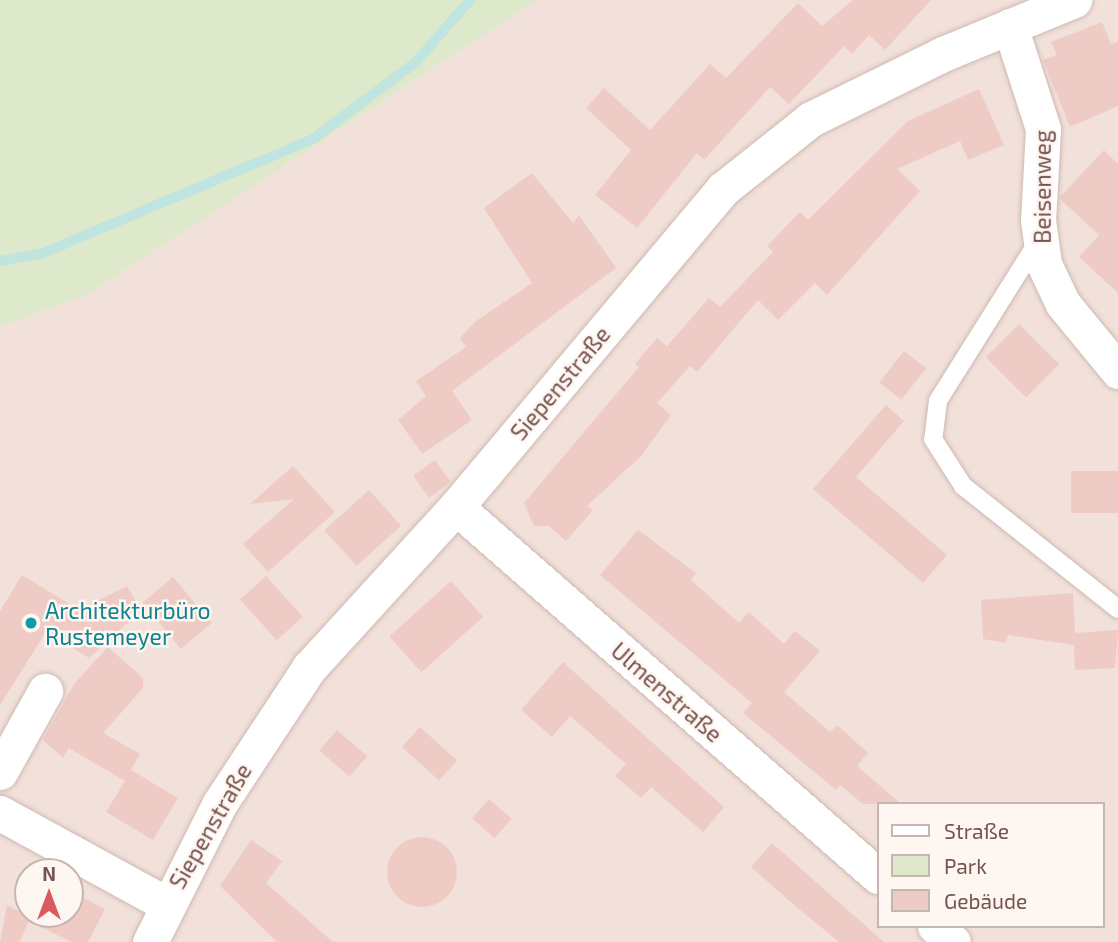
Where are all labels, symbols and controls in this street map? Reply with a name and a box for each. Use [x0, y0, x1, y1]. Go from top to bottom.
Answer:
street label: Beisenweg [1028, 130, 1056, 244]
street label: Siepenstraße [504, 320, 616, 446]
place label: Architekturbüro Rustemeyer [45, 596, 211, 650]
marker: Architekturbüro Rustemeyer [23, 615, 39, 631]
street label: Ulmenstraße [606, 636, 728, 748]
street label: Siepenstraße [163, 758, 257, 894]
legend [876, 802, 1104, 928]
text: Straße [944, 818, 1009, 843]
text: Park [944, 853, 987, 878]
north arrow [14, 858, 84, 928]
text: N [42, 862, 56, 885]
text: Gebäude [944, 888, 1027, 913]

